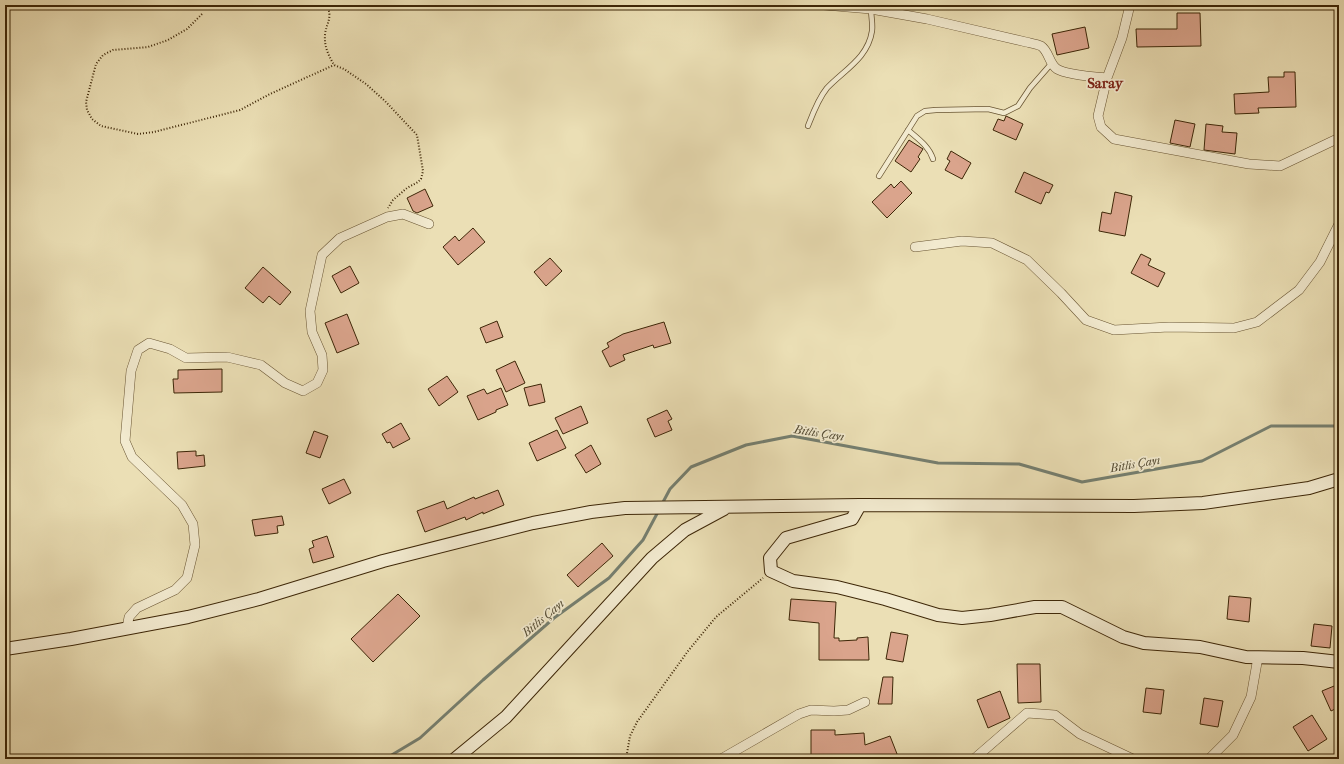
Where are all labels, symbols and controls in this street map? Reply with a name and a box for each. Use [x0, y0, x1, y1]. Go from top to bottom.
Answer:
district label: Saray [1087, 74, 1124, 92]
water label: Bitlis Çayı [792, 422, 846, 444]
water label: Bitlis Çayı [1108, 453, 1162, 475]
water label: Bitlis Çayı [518, 596, 567, 640]

